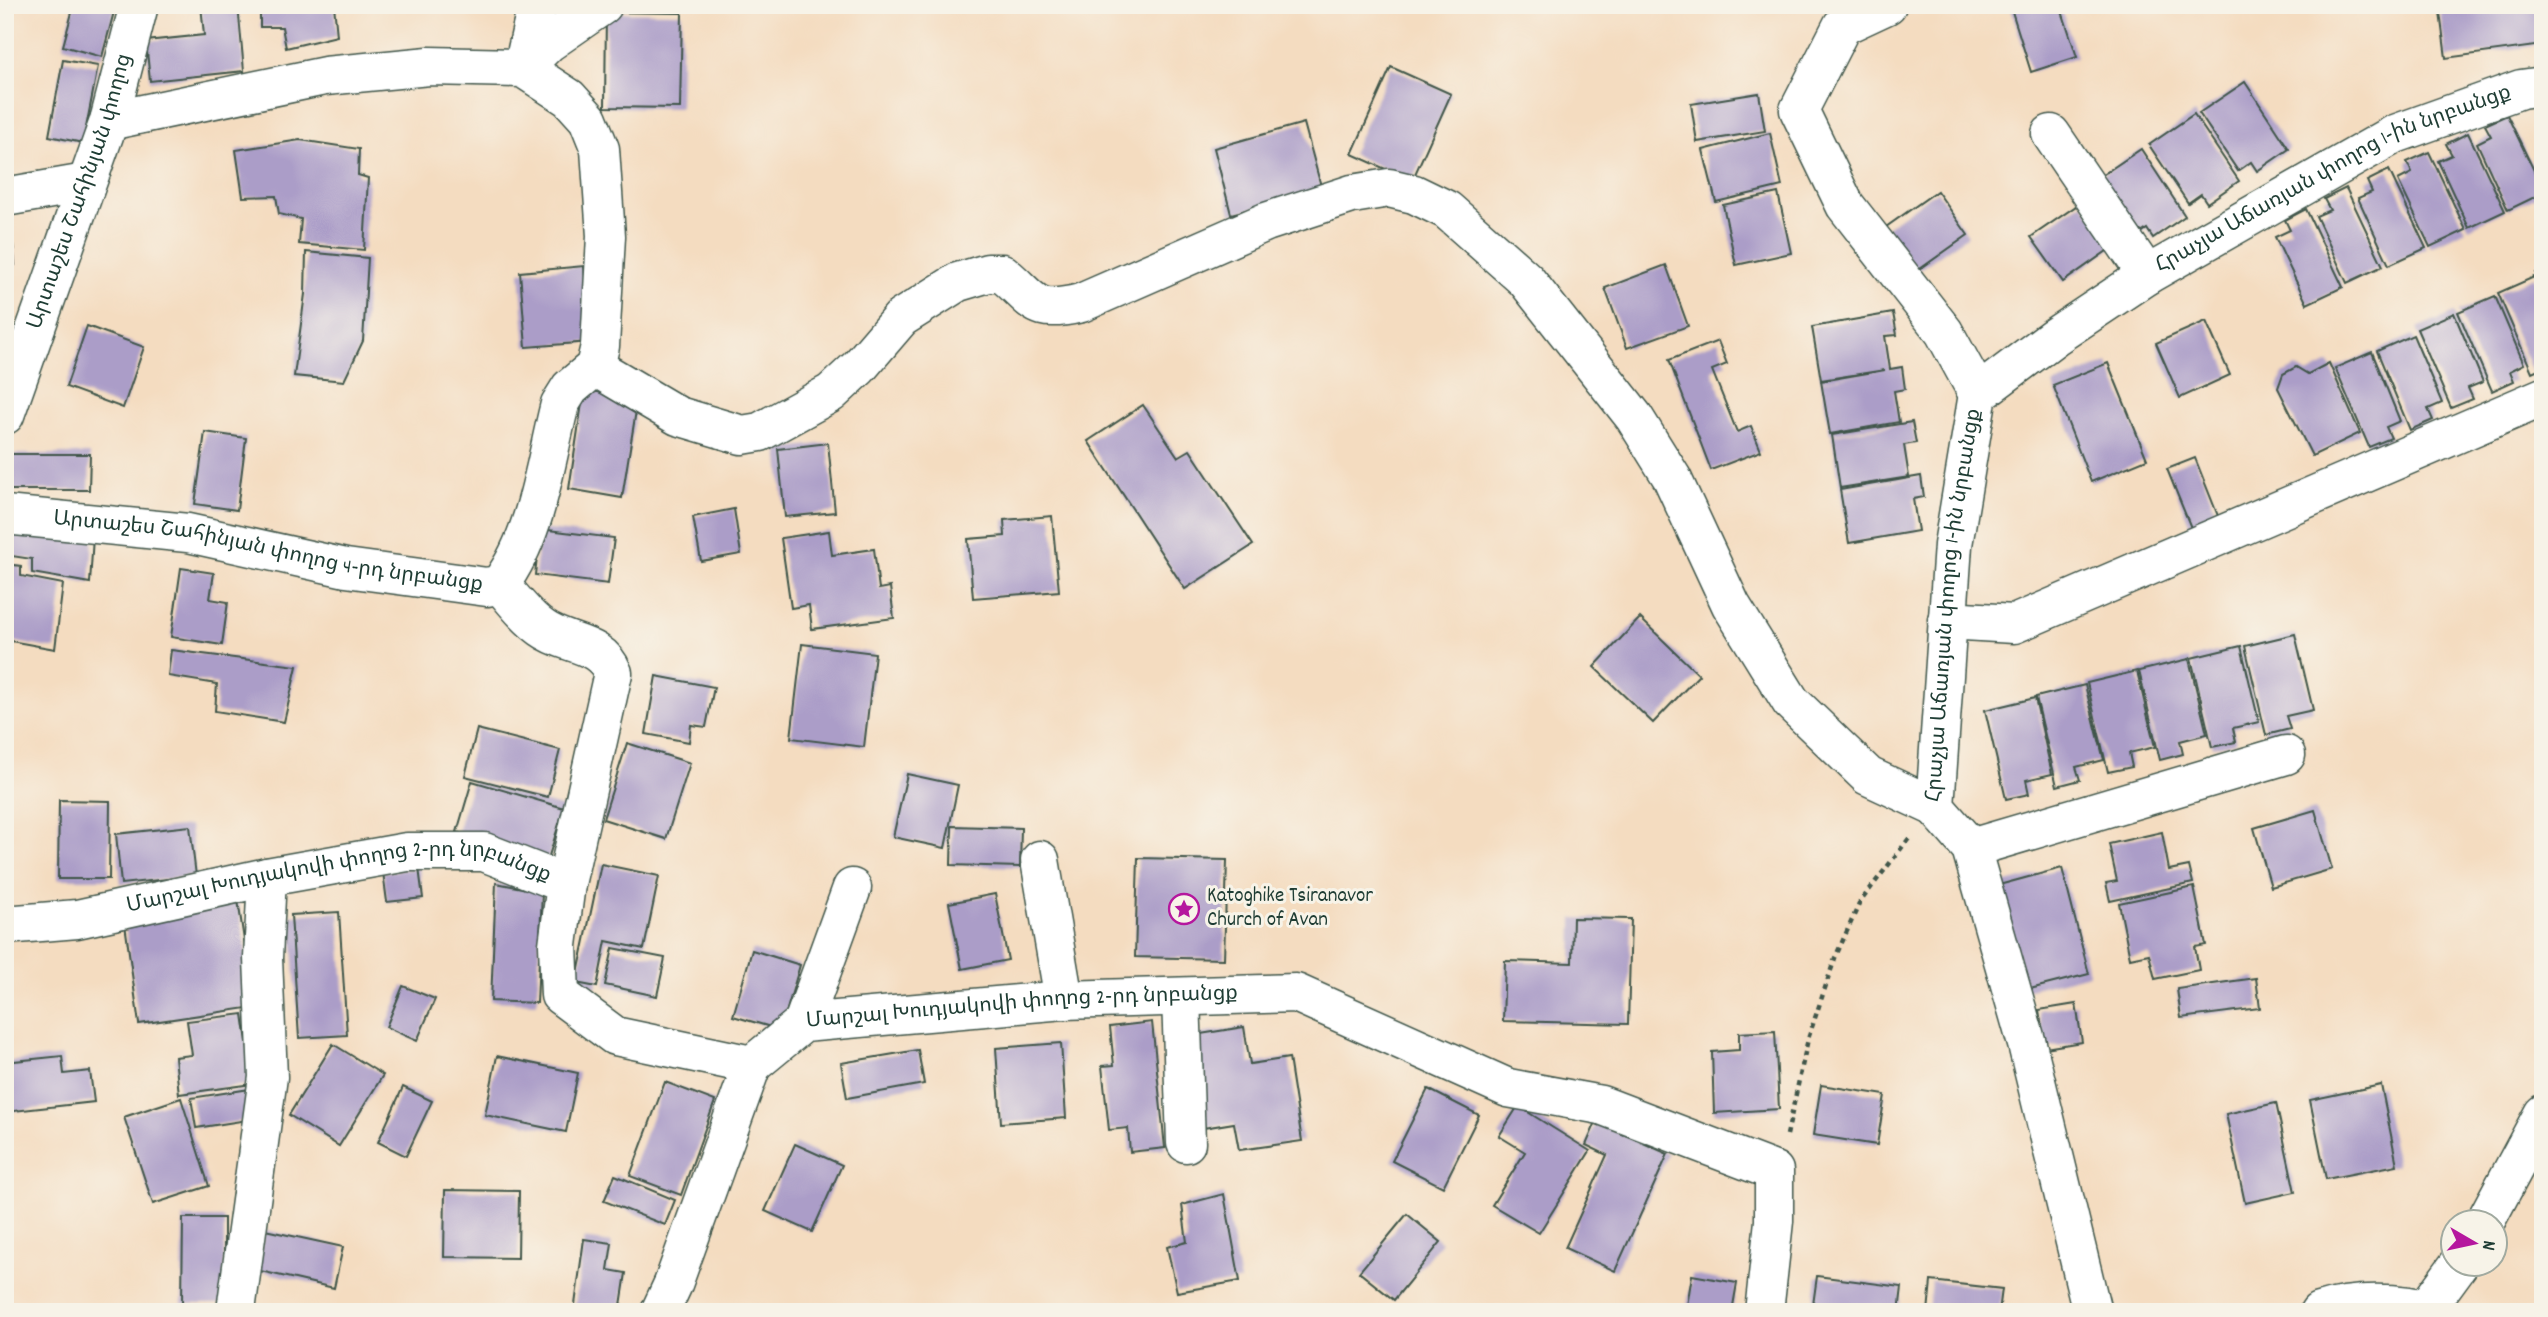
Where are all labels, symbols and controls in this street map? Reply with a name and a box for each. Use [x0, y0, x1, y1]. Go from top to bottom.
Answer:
street label: Արտաշես Շահինյան փողոց [21, 51, 141, 334]
street label: Հրաչյա Աճառյան փողոց 1-ին նրբանցք [2151, 79, 2516, 282]
street label: Հրաչյա Աճառյան փողոց 1-ին նրբանցք [1920, 406, 1990, 803]
street label: Արտաշես Շահինյան փողոց 4-րդ նրբանցք [52, 505, 485, 601]
street label: Մարշալ Խուդյակովի փողոց 2-րդ նրբանցք [124, 837, 555, 923]
place label: Katoghike Tsiranavor Church of Avan [1207, 882, 1373, 936]
place icon: Katoghike Tsiranavor Church of Avan [1167, 892, 1201, 926]
street label: Մարշալ Խուդյակովի փողոց 2-րդ նրբանցք [805, 980, 1238, 1038]
north arrow [2440, 1208, 2510, 1278]
text: N [2473, 1238, 2501, 1252]

